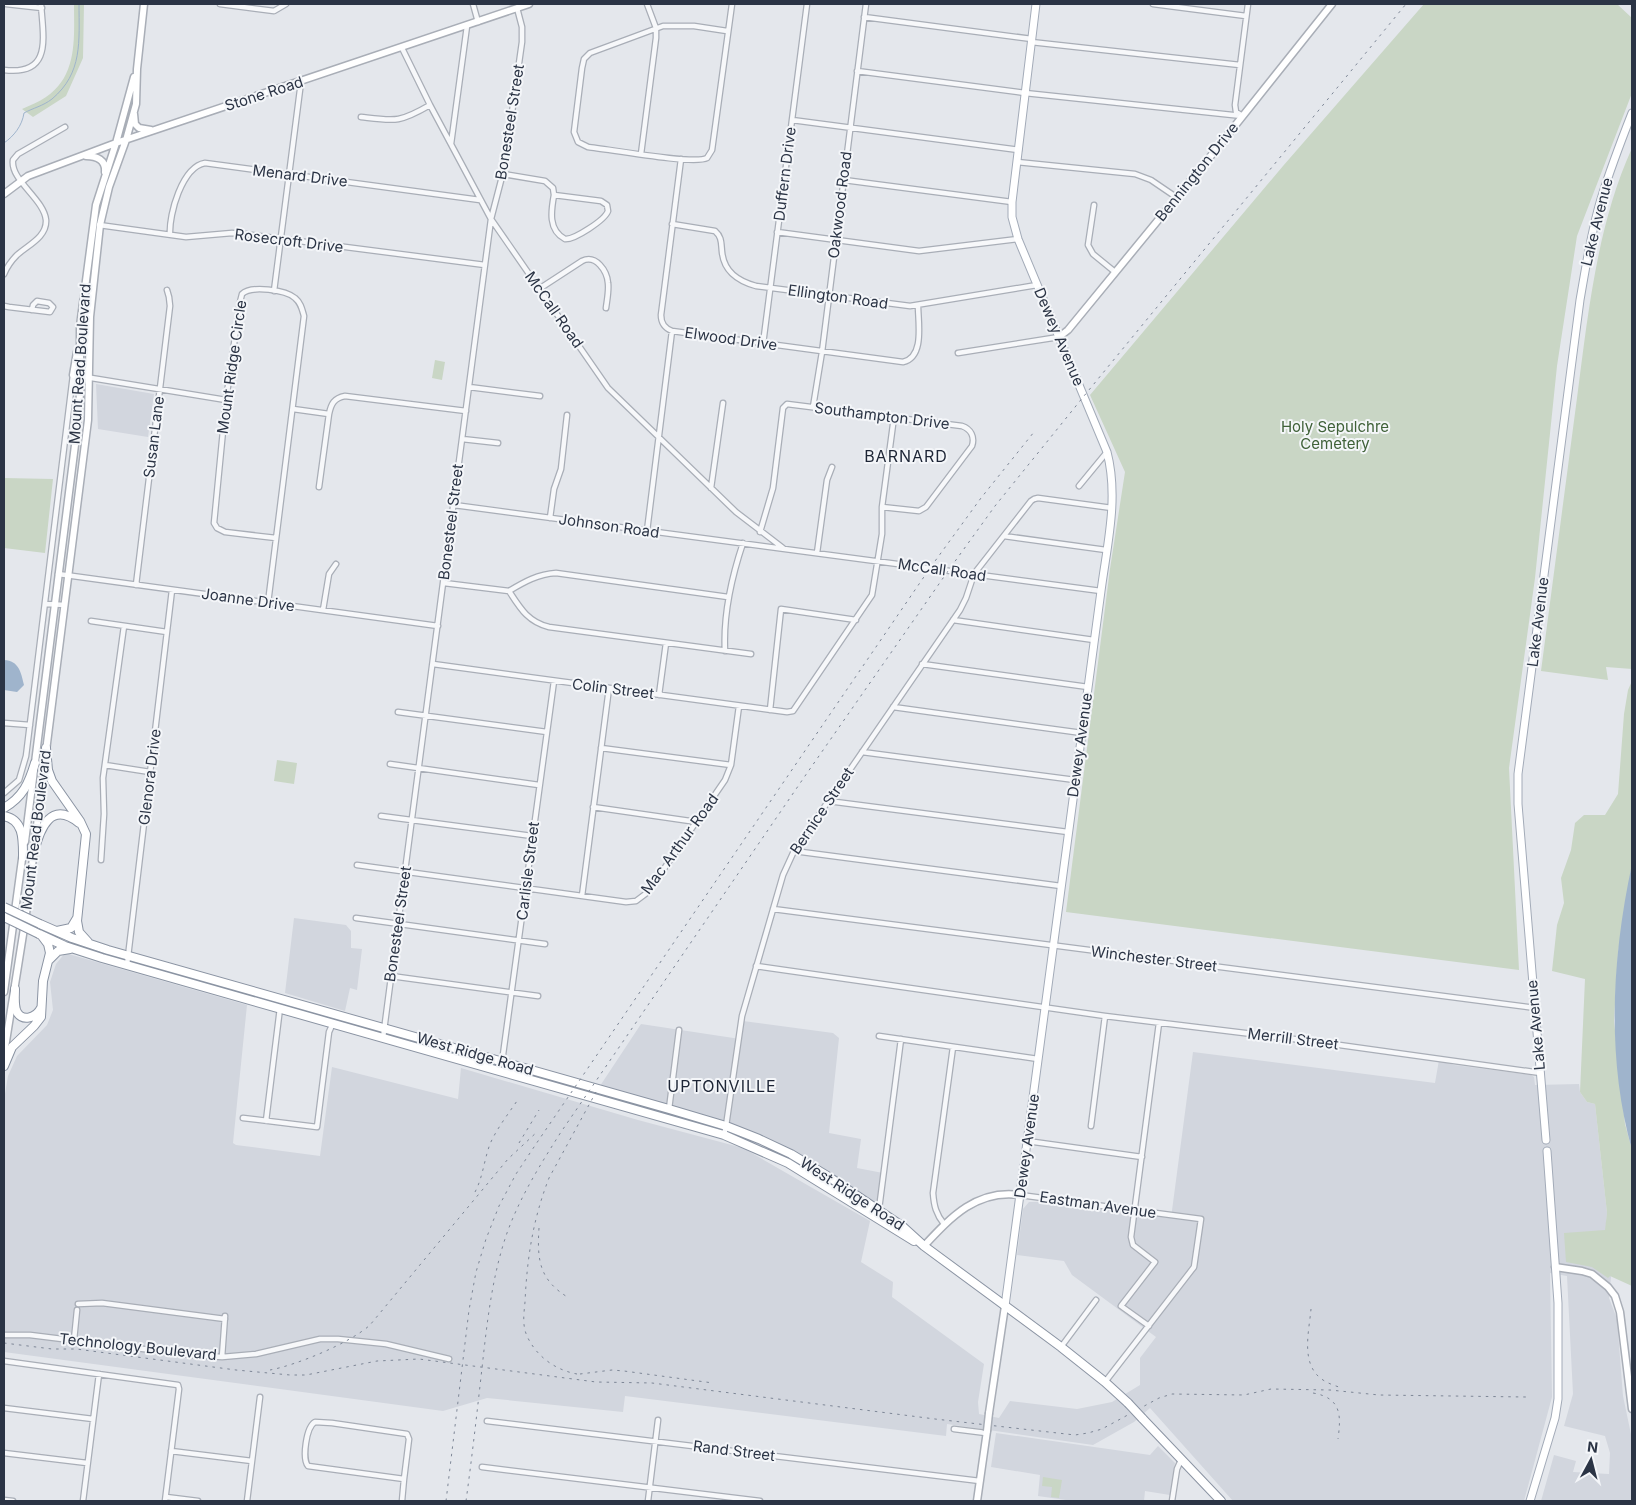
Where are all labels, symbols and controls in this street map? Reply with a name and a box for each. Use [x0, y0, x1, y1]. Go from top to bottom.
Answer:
street label: Bonesteel Street [491, 63, 528, 181]
street label: Stone Road [222, 72, 305, 115]
street label: Bennington Drive [1151, 118, 1242, 225]
street label: Duffern Drive [769, 126, 800, 222]
street label: Oakwood Road [824, 150, 855, 260]
street label: Menard Drive [251, 160, 349, 191]
street label: Lake Avenue [1576, 176, 1617, 268]
street label: Rosecroft Drive [234, 224, 345, 257]
street label: McCall Road [521, 268, 588, 352]
street label: Ellington Road [787, 280, 889, 313]
street label: Mount Read Boulevard [64, 283, 95, 445]
street label: Dewey Avenue [1030, 285, 1089, 389]
street label: Mount Ridge Circle [213, 299, 250, 435]
street label: Elwood Drive [684, 323, 779, 354]
street label: Susan Lane [139, 395, 168, 479]
street label: Southampton Drive [813, 398, 951, 433]
park label: Holy Sepulchre Cemetery [1281, 417, 1389, 453]
district label: BARNARD [864, 446, 948, 466]
street label: Bonesteel Street [434, 463, 467, 581]
street label: Johnson Road [558, 509, 661, 542]
street label: McCall Road [897, 554, 988, 585]
street label: Lake Avenue [1523, 576, 1552, 668]
street label: Joanne Drive [200, 584, 296, 615]
street label: Colin Street [571, 674, 655, 703]
street label: Dewey Avenue [1063, 692, 1096, 798]
street label: Glenora Drive [134, 728, 165, 826]
street label: Mount Read Boulevard [16, 749, 55, 911]
street label: Bernice Street [786, 764, 858, 858]
street label: Mac Arthur Road [637, 790, 722, 898]
street label: Carlisle Street [512, 820, 543, 921]
street label: Bonesteel Street [380, 865, 415, 983]
street label: Winchester Street [1090, 941, 1218, 976]
street label: Lake Avenue [1522, 979, 1549, 1071]
street label: Merrill Street [1246, 1023, 1340, 1054]
street label: West Ridge Road [415, 1028, 536, 1079]
district label: UPTONVILLE [667, 1076, 777, 1096]
street label: Dewey Avenue [1010, 1093, 1043, 1199]
street label: West Ridge Road [797, 1153, 908, 1234]
street label: Eastman Avenue [1039, 1187, 1158, 1222]
street label: Technology Boulevard [58, 1329, 218, 1364]
north arrow [1566, 1435, 1616, 1485]
street label: Rand Street [692, 1436, 776, 1465]
text: N [1586, 1438, 1599, 1456]

